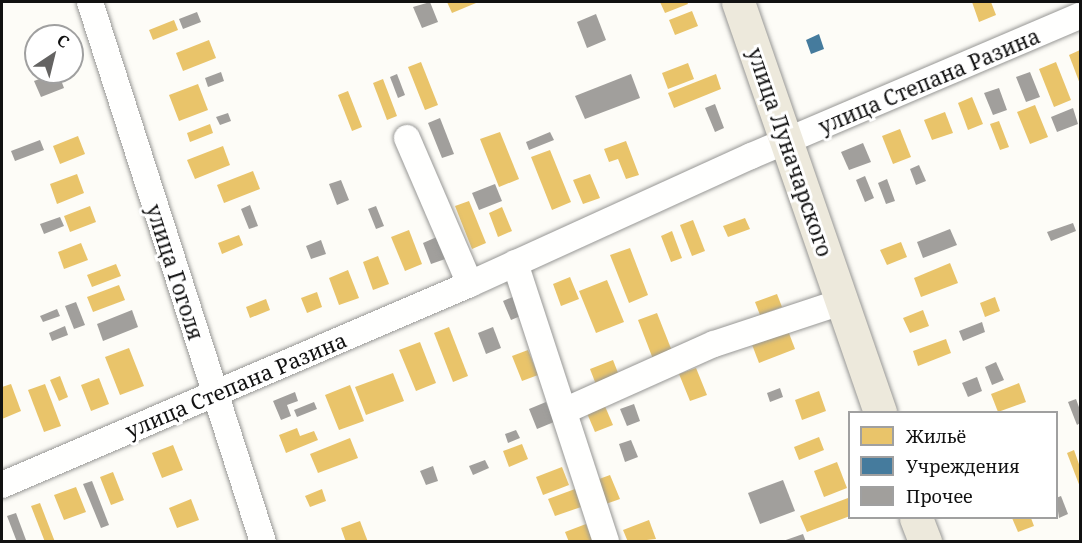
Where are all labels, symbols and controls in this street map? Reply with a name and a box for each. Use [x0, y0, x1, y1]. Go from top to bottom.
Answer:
street label: улица Степана Разина [815, 23, 1043, 139]
north arrow [24, 24, 84, 84]
text: С [53, 29, 74, 53]
street label: улица Луначарского [742, 44, 838, 260]
street label: улица Гоголя [141, 201, 209, 343]
street label: улица Степана Разина [122, 327, 350, 443]
legend [848, 411, 1058, 519]
text: Жильё [906, 424, 966, 448]
text: Учреждения [906, 454, 1020, 478]
text: Прочее [906, 484, 973, 508]

